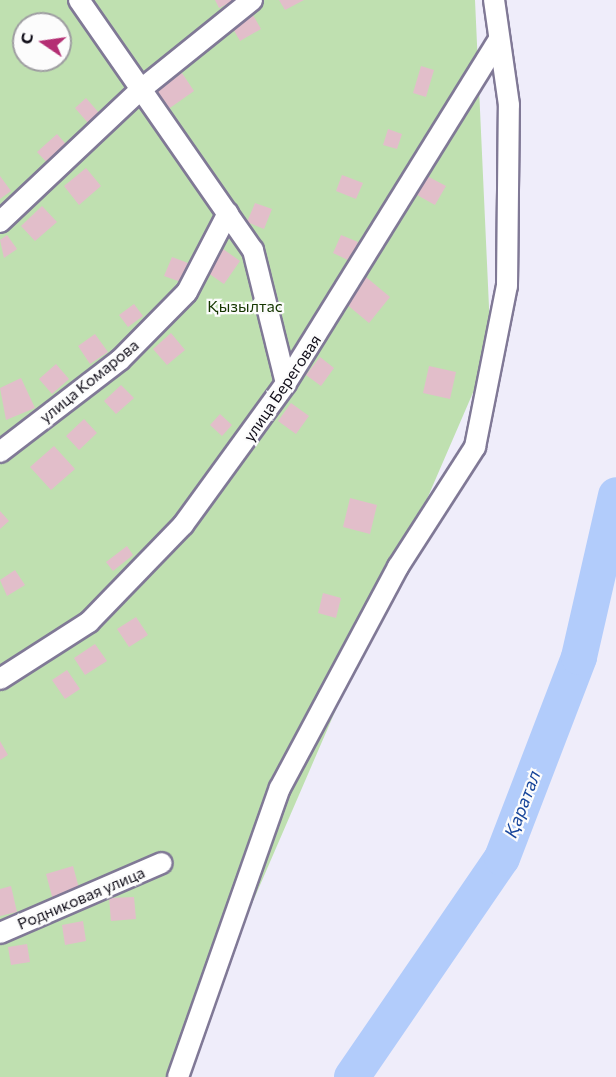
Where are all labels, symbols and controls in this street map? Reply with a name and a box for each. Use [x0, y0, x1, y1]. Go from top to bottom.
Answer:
north arrow [12, 12, 72, 72]
text: С [15, 31, 36, 46]
park label: Қызылтас [207, 296, 283, 316]
street label: улица Береговая [239, 331, 325, 445]
street label: улица Комарова [36, 335, 142, 427]
water label: Қаратал [499, 767, 545, 841]
street label: Родниковая улица [14, 862, 148, 934]

